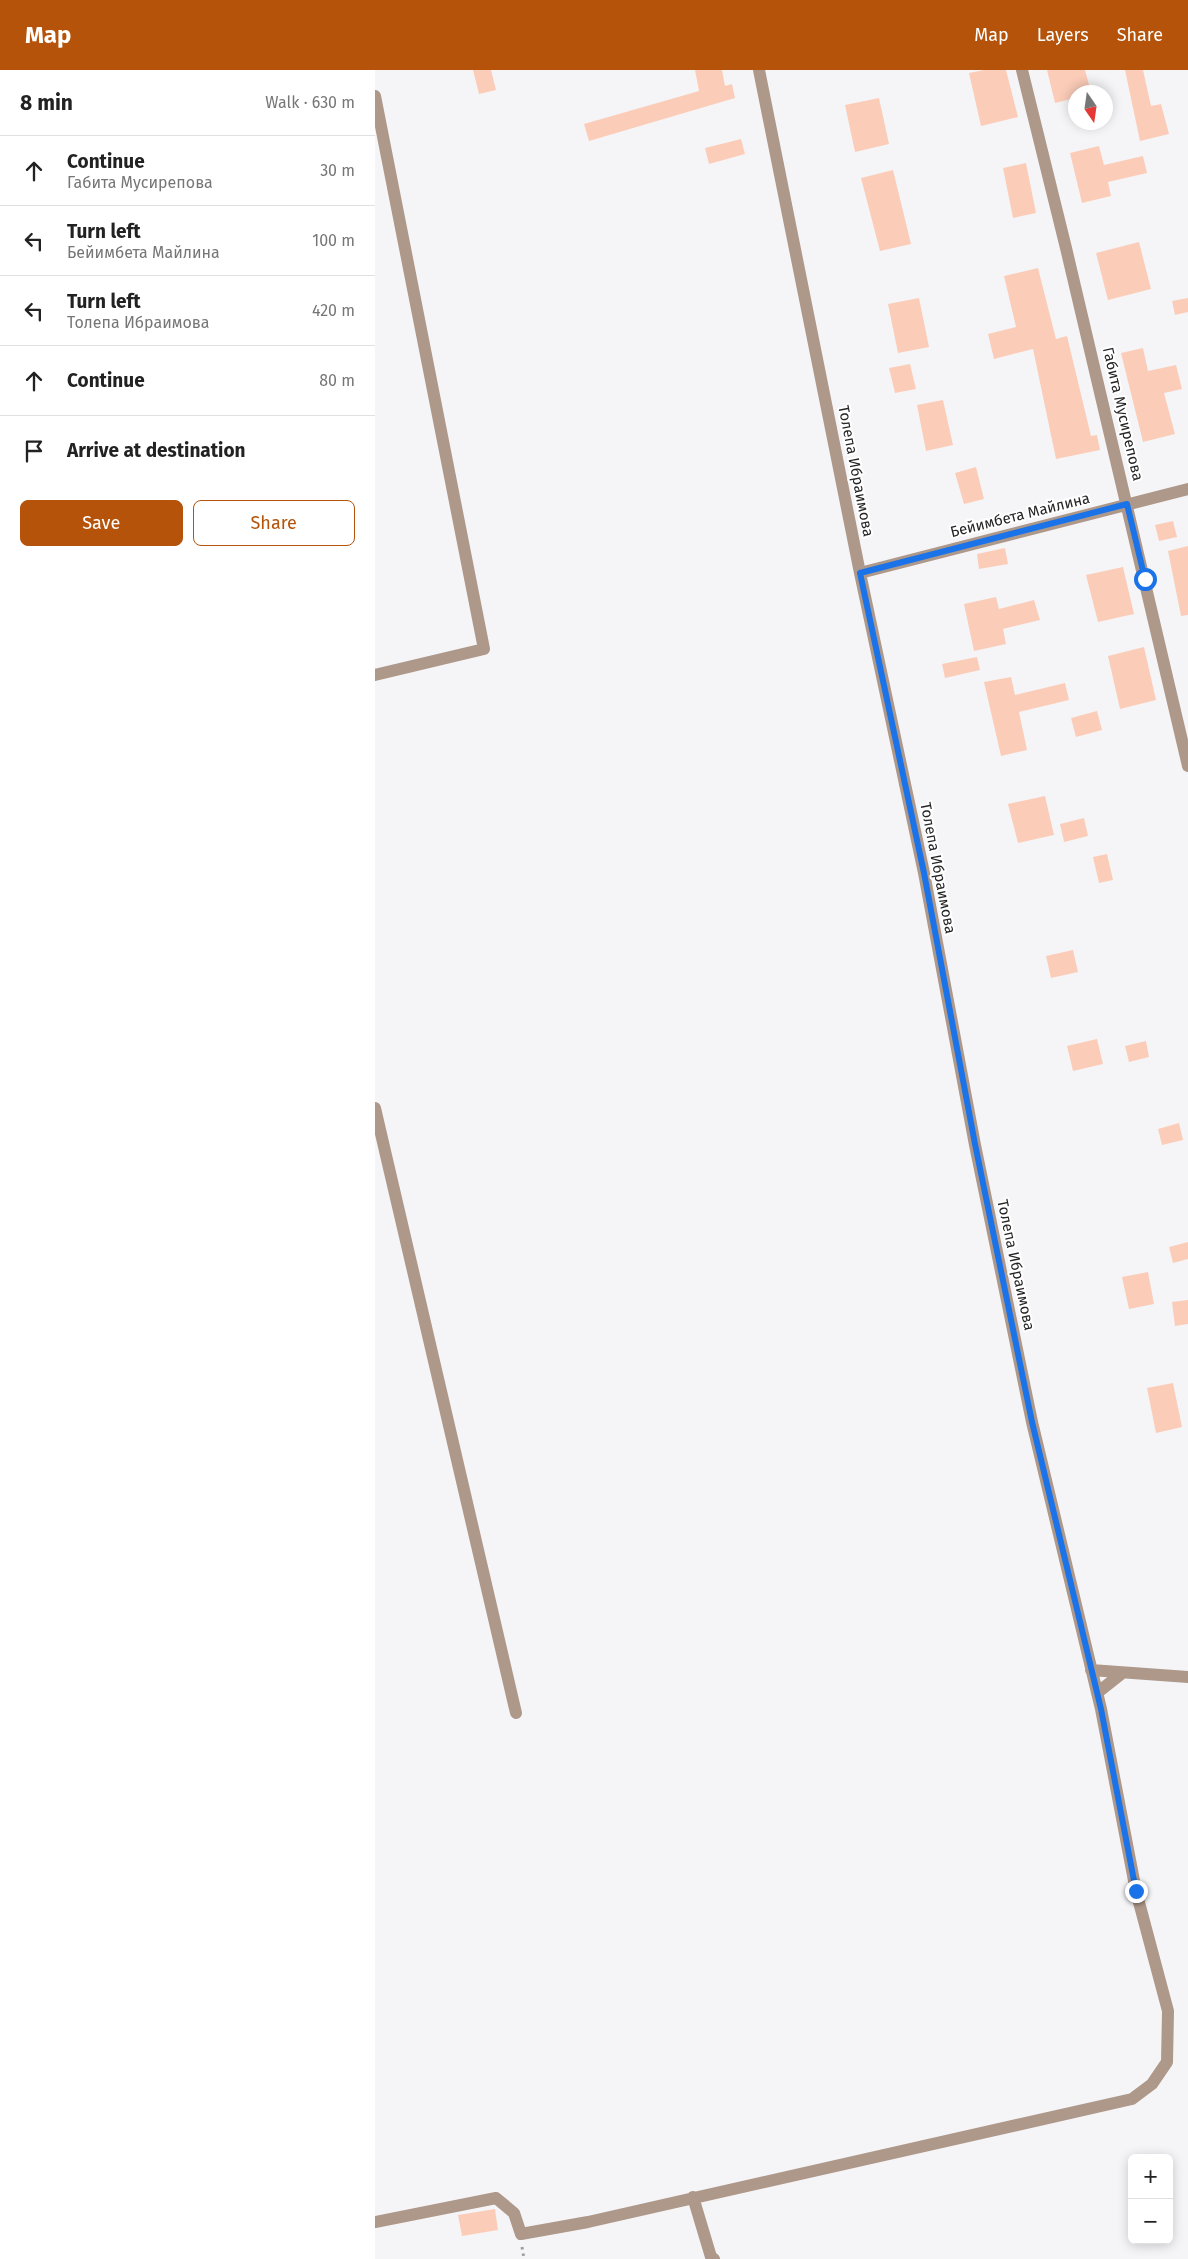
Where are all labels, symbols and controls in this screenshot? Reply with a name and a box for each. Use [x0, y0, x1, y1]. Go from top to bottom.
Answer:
text: Map [25, 21, 71, 49]
text: Map [974, 24, 1009, 46]
text: Layers [1037, 24, 1089, 46]
text: Share [1117, 24, 1163, 46]
north arrow [1068, 85, 1113, 130]
text: 8 min [20, 90, 73, 116]
text: Walk · 630 m [265, 93, 355, 112]
text: Continue [67, 150, 145, 173]
icon: ahead [20, 157, 48, 185]
text: 30 m [320, 161, 355, 180]
text: Габита Мусирепова [67, 173, 213, 192]
text: Turn left [67, 220, 141, 243]
icon: left [20, 227, 48, 255]
text: 100 m [312, 231, 355, 250]
text: Бейимбета Майлина [67, 243, 220, 262]
text: Turn left [67, 290, 141, 313]
icon: left [20, 297, 48, 325]
text: 420 m [312, 301, 355, 320]
text: Толепа Ибраимова [67, 313, 209, 332]
street label: Габита Мусирепова [1099, 345, 1147, 483]
icon: ahead [20, 367, 48, 395]
text: Continue [67, 369, 145, 392]
text: 80 m [319, 371, 355, 390]
street label: Толепа Ибраимова [834, 404, 878, 538]
icon: arrive [20, 437, 48, 465]
text: Arrive at destination [67, 439, 246, 462]
street label: Бейимбета Майлина [948, 489, 1092, 541]
button: Save [20, 500, 183, 546]
button: Share [193, 500, 355, 546]
route start [1134, 568, 1157, 591]
street label: Толепа Ибраимова [916, 801, 960, 935]
street label: Толепа Ибраимова [993, 1198, 1039, 1332]
route end [1125, 1880, 1148, 1903]
map controls [1128, 2154, 1173, 2244]
button: + [1128, 2154, 1173, 2199]
button: − [1128, 2199, 1173, 2244]

